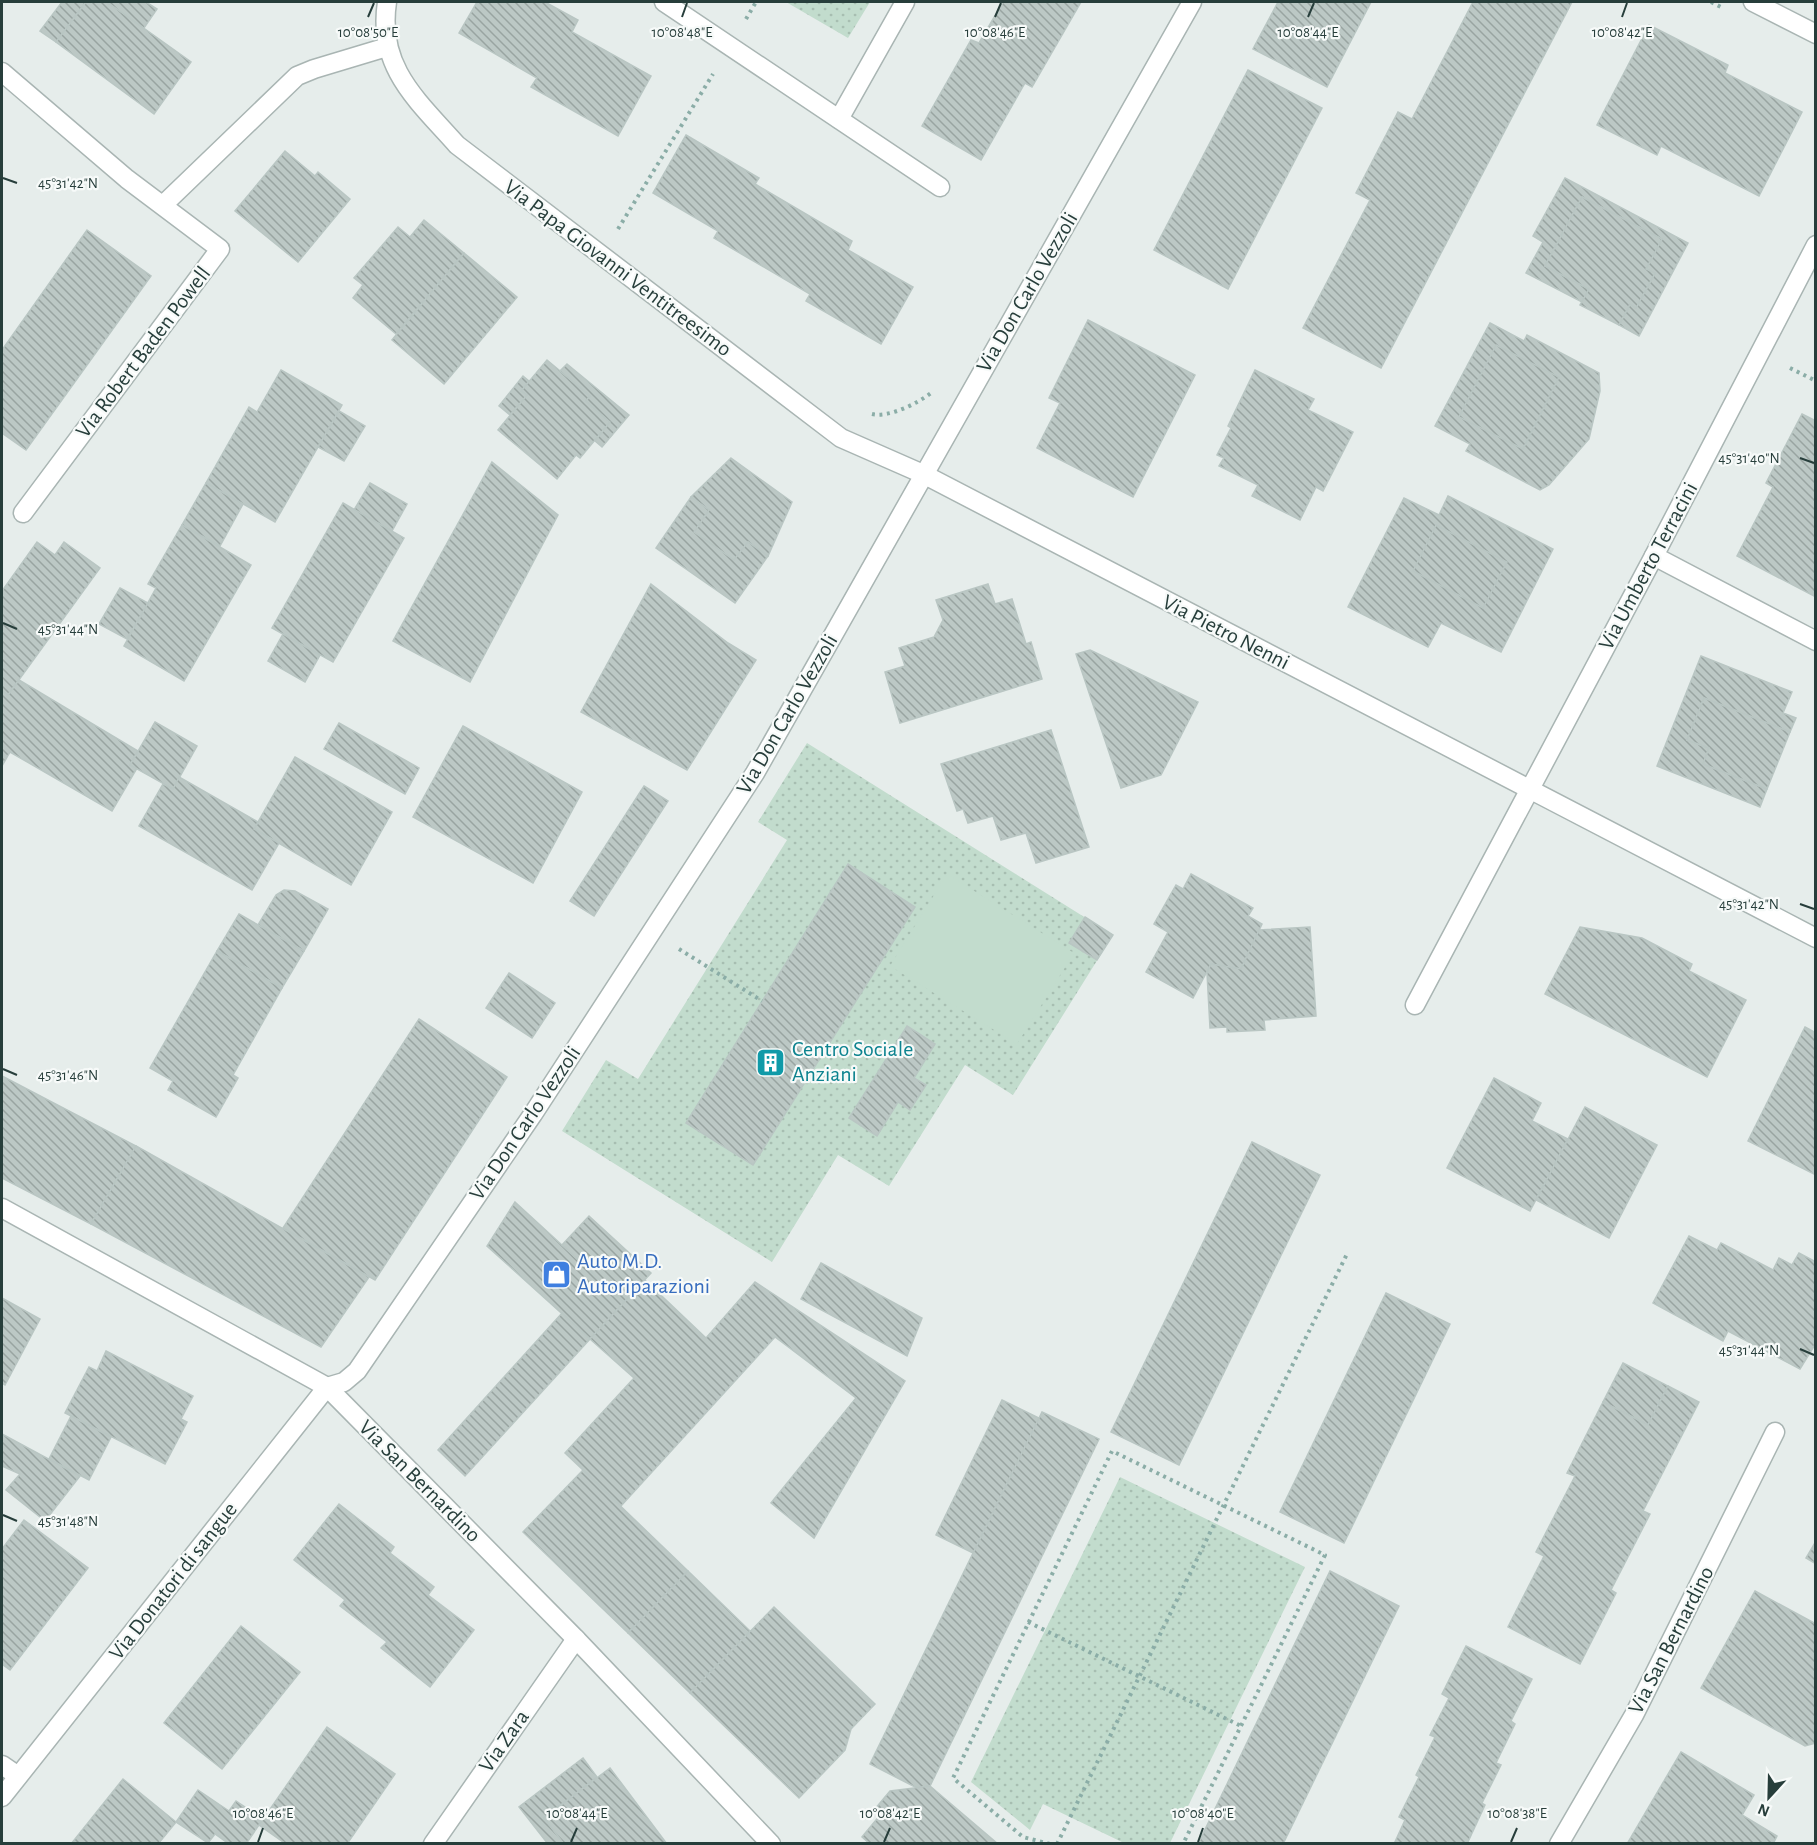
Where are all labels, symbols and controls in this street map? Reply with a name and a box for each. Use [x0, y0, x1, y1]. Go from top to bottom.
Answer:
text: 10°08'50"E [338, 25, 398, 40]
text: 10°08'48"E [652, 25, 712, 40]
text: 10°08'46"E [965, 25, 1025, 40]
text: 10°08'44"E [1278, 25, 1338, 40]
text: 10°08'42"E [1592, 25, 1652, 40]
street label: Via Papa Giovanni Ventitreesimo [500, 175, 736, 361]
text: 45°31'42"N [38, 176, 98, 191]
street label: Via Don Carlo Vezzoli [972, 208, 1082, 376]
street label: Via Robert Baden Powell [72, 262, 214, 442]
text: 45°31'40"N [1718, 451, 1780, 466]
street label: Via Umberto Terracini [1595, 479, 1701, 653]
street label: Via Pietro Nenni [1159, 591, 1293, 673]
text: 45°31'44"N [38, 622, 98, 637]
street label: Via Don Carlo Vezzoli [732, 630, 842, 798]
text: 45°31'42"N [1719, 897, 1779, 912]
place label: Centro Sociale Anziani [792, 1038, 913, 1085]
street label: Via Don Carlo Vezzoli [465, 1042, 585, 1204]
building icon: Centro Sociale Anziani [755, 1046, 787, 1078]
text: 45°31'46"N [38, 1068, 98, 1083]
place label: Auto M.D. Autoriparazioni [577, 1250, 710, 1297]
shop icon: Auto M.D. Autoriparazioni [540, 1258, 572, 1290]
text: 45°31'44"N [1719, 1343, 1779, 1358]
street label: Via San Bernardino [355, 1416, 485, 1546]
street label: Via Donatori di sangue [105, 1498, 241, 1664]
text: 45°31'48"N [38, 1514, 98, 1529]
street label: Via San Bernardino [1624, 1563, 1718, 1717]
street label: Via Zara [475, 1706, 533, 1776]
north arrow [1739, 1767, 1799, 1827]
text: N [1756, 1800, 1772, 1819]
text: 10°08'46"E [233, 1806, 293, 1821]
text: 10°08'44"E [547, 1806, 607, 1821]
text: 10°08'42"E [860, 1806, 920, 1821]
text: 10°08'40"E [1172, 1806, 1234, 1821]
text: 10°08'38"E [1487, 1806, 1547, 1821]

